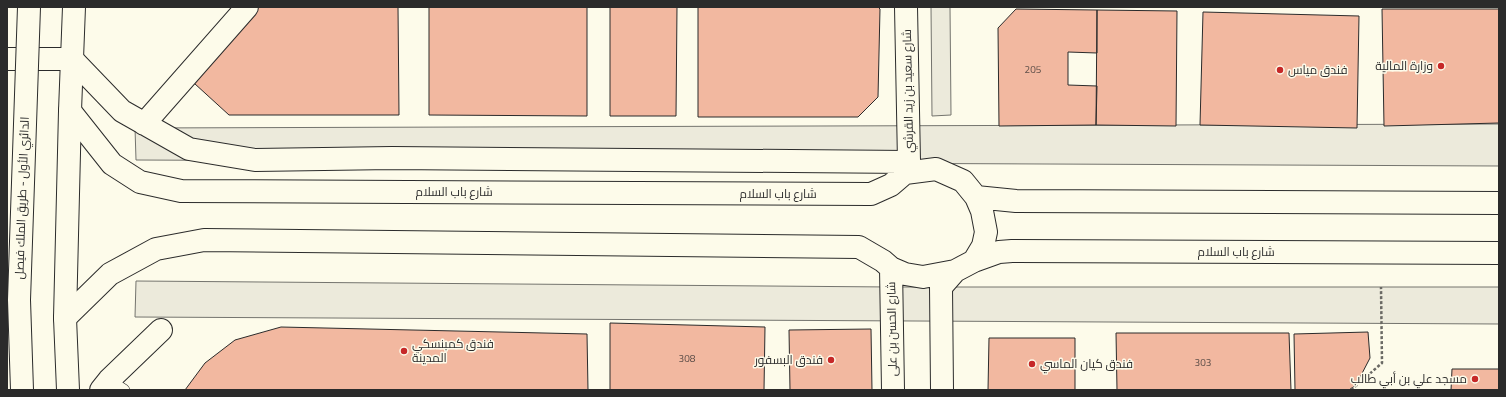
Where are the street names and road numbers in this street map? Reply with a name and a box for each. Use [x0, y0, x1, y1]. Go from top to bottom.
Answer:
street label: شارع سعيد بن زيد القرشي [895, 29, 920, 153]
street label: الدائري الأول - طريق الملك فيصل [7, 116, 36, 280]
street label: شارع باب السلام [415, 180, 493, 203]
street label: شارع باب السلام [739, 182, 817, 205]
street label: شارع باب السلام [1197, 240, 1275, 263]
street label: شارع الحسن بن على [879, 281, 904, 377]

